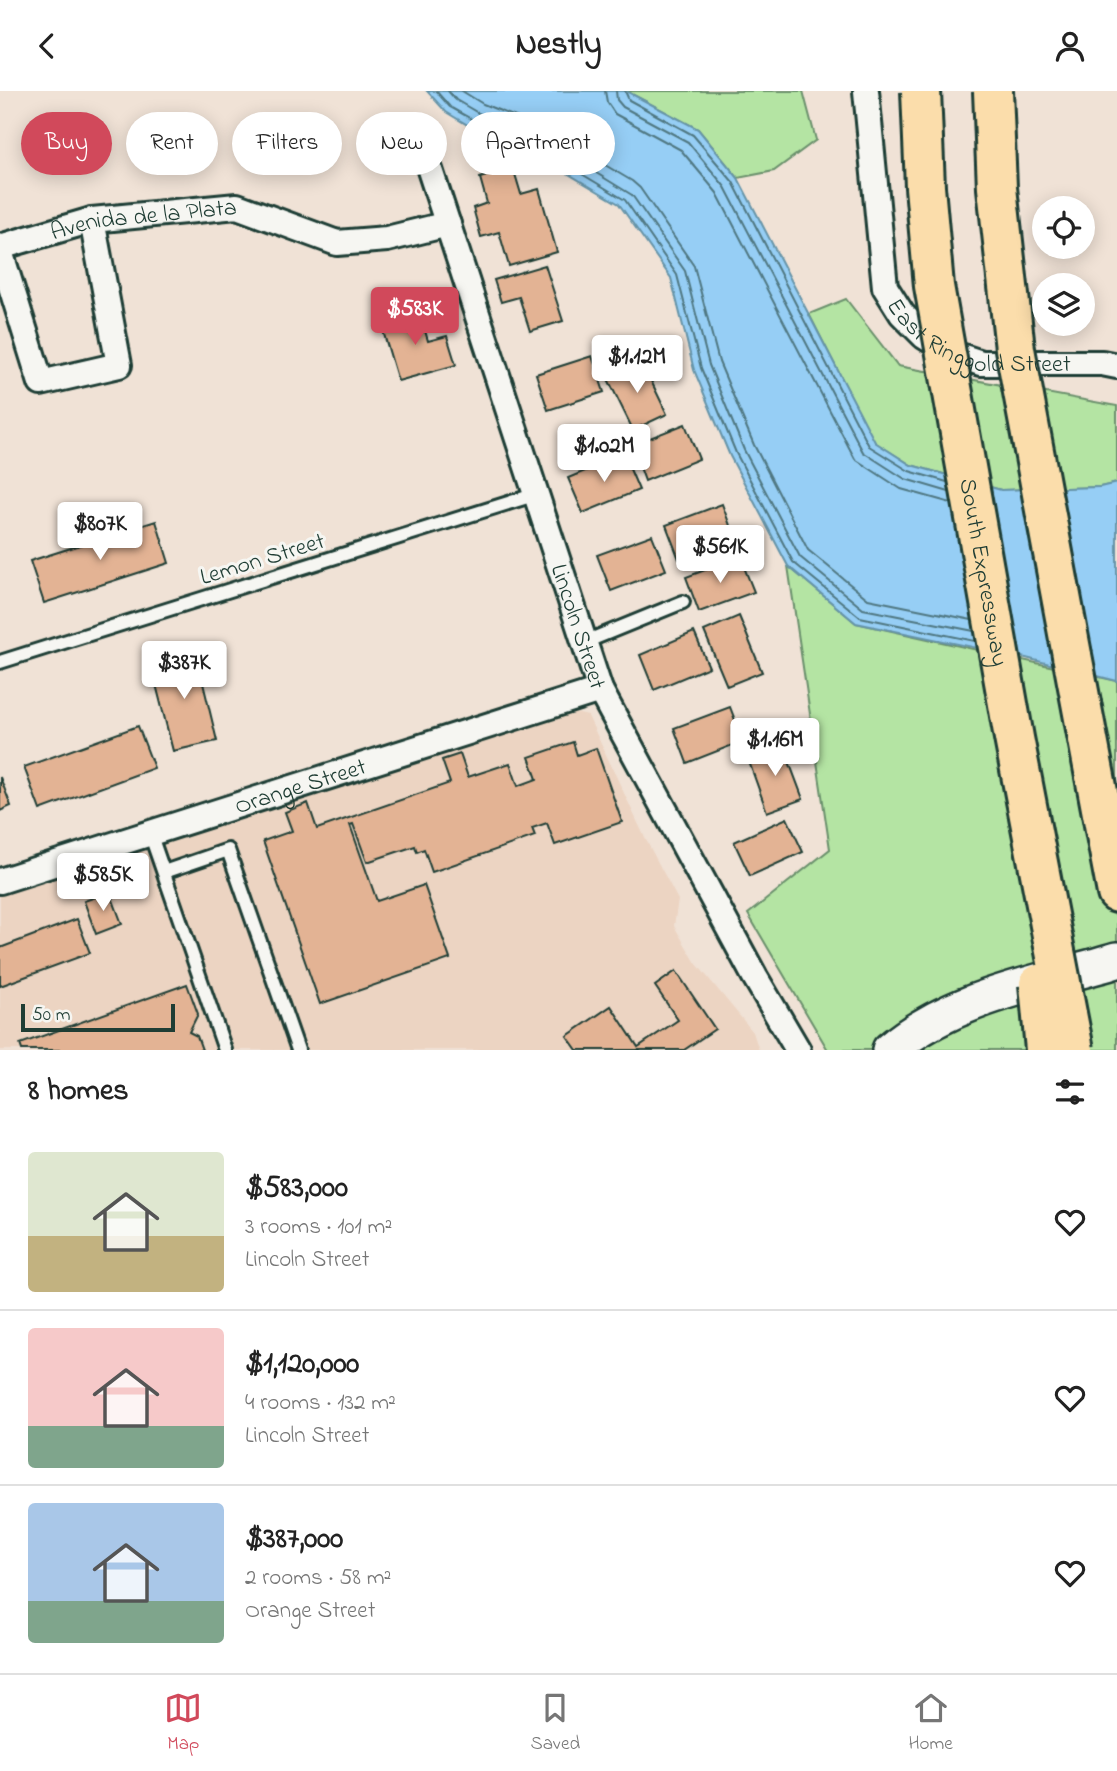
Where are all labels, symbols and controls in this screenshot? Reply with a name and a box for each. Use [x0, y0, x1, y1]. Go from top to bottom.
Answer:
text: Nestly [515, 22, 602, 69]
icon: back [28, 27, 66, 65]
icon: person [1051, 27, 1089, 65]
chip: Buy [21, 112, 112, 175]
chip: Rent [126, 112, 218, 175]
chip: Filters [232, 112, 342, 175]
chip: New [356, 112, 447, 175]
chip: Apartment [461, 112, 615, 175]
street label: Avenida de la Plata [47, 191, 238, 251]
map controls [1032, 196, 1095, 336]
button: locate [1032, 196, 1095, 259]
button: layers [1032, 273, 1095, 336]
pin: $583K [366, 287, 464, 347]
street label: East Ringgold Street [876, 292, 1071, 384]
text: $583K [387, 293, 443, 326]
pin: $1.12M [580, 335, 694, 395]
text: $1.12M [608, 341, 666, 374]
pin: $1.02M [547, 425, 661, 484]
text: $1.02M [573, 430, 635, 463]
street label: South Expressway [948, 476, 1016, 669]
pin: $807K [51, 503, 149, 562]
text: $807K [73, 508, 127, 541]
street label: Lemon Street [196, 525, 330, 596]
pin: $561K [671, 525, 769, 585]
text: $561K [692, 531, 748, 564]
street label: Lincoln Street [540, 560, 614, 694]
pin: $387K [135, 641, 233, 701]
text: $387K [158, 647, 210, 680]
pin: $1.16M [718, 719, 832, 778]
text: $1.16M [746, 724, 804, 757]
street label: Orange Street [231, 751, 371, 825]
pin: $585K [54, 853, 152, 913]
text: $585K [73, 859, 133, 892]
scale bar [21, 1001, 175, 1033]
text: 50 m [32, 1002, 71, 1029]
text: 8 homes [28, 1070, 129, 1114]
icon: filters [1051, 1073, 1089, 1111]
text: $583,000 [245, 1167, 348, 1211]
icon: home [84, 1180, 168, 1264]
icon: heart [1051, 1203, 1089, 1241]
text: 3 rooms · 101 m² [245, 1211, 392, 1244]
text: Lincoln Street [245, 1244, 369, 1277]
text: $1,120,000 [245, 1343, 359, 1387]
icon: home [84, 1356, 168, 1440]
icon: heart [1051, 1379, 1089, 1417]
text: 4 rooms · 132 m² [245, 1387, 396, 1420]
text: Lincoln Street [245, 1420, 369, 1453]
text: $387,000 [245, 1518, 343, 1562]
icon: home [84, 1531, 168, 1615]
icon: heart [1051, 1554, 1089, 1592]
text: 2 rooms · 58 m² [245, 1562, 391, 1595]
text: Orange Street [245, 1595, 375, 1628]
tab: Map [164, 1689, 202, 1758]
tab: Saved [531, 1689, 580, 1758]
tab: Home [909, 1689, 953, 1758]

